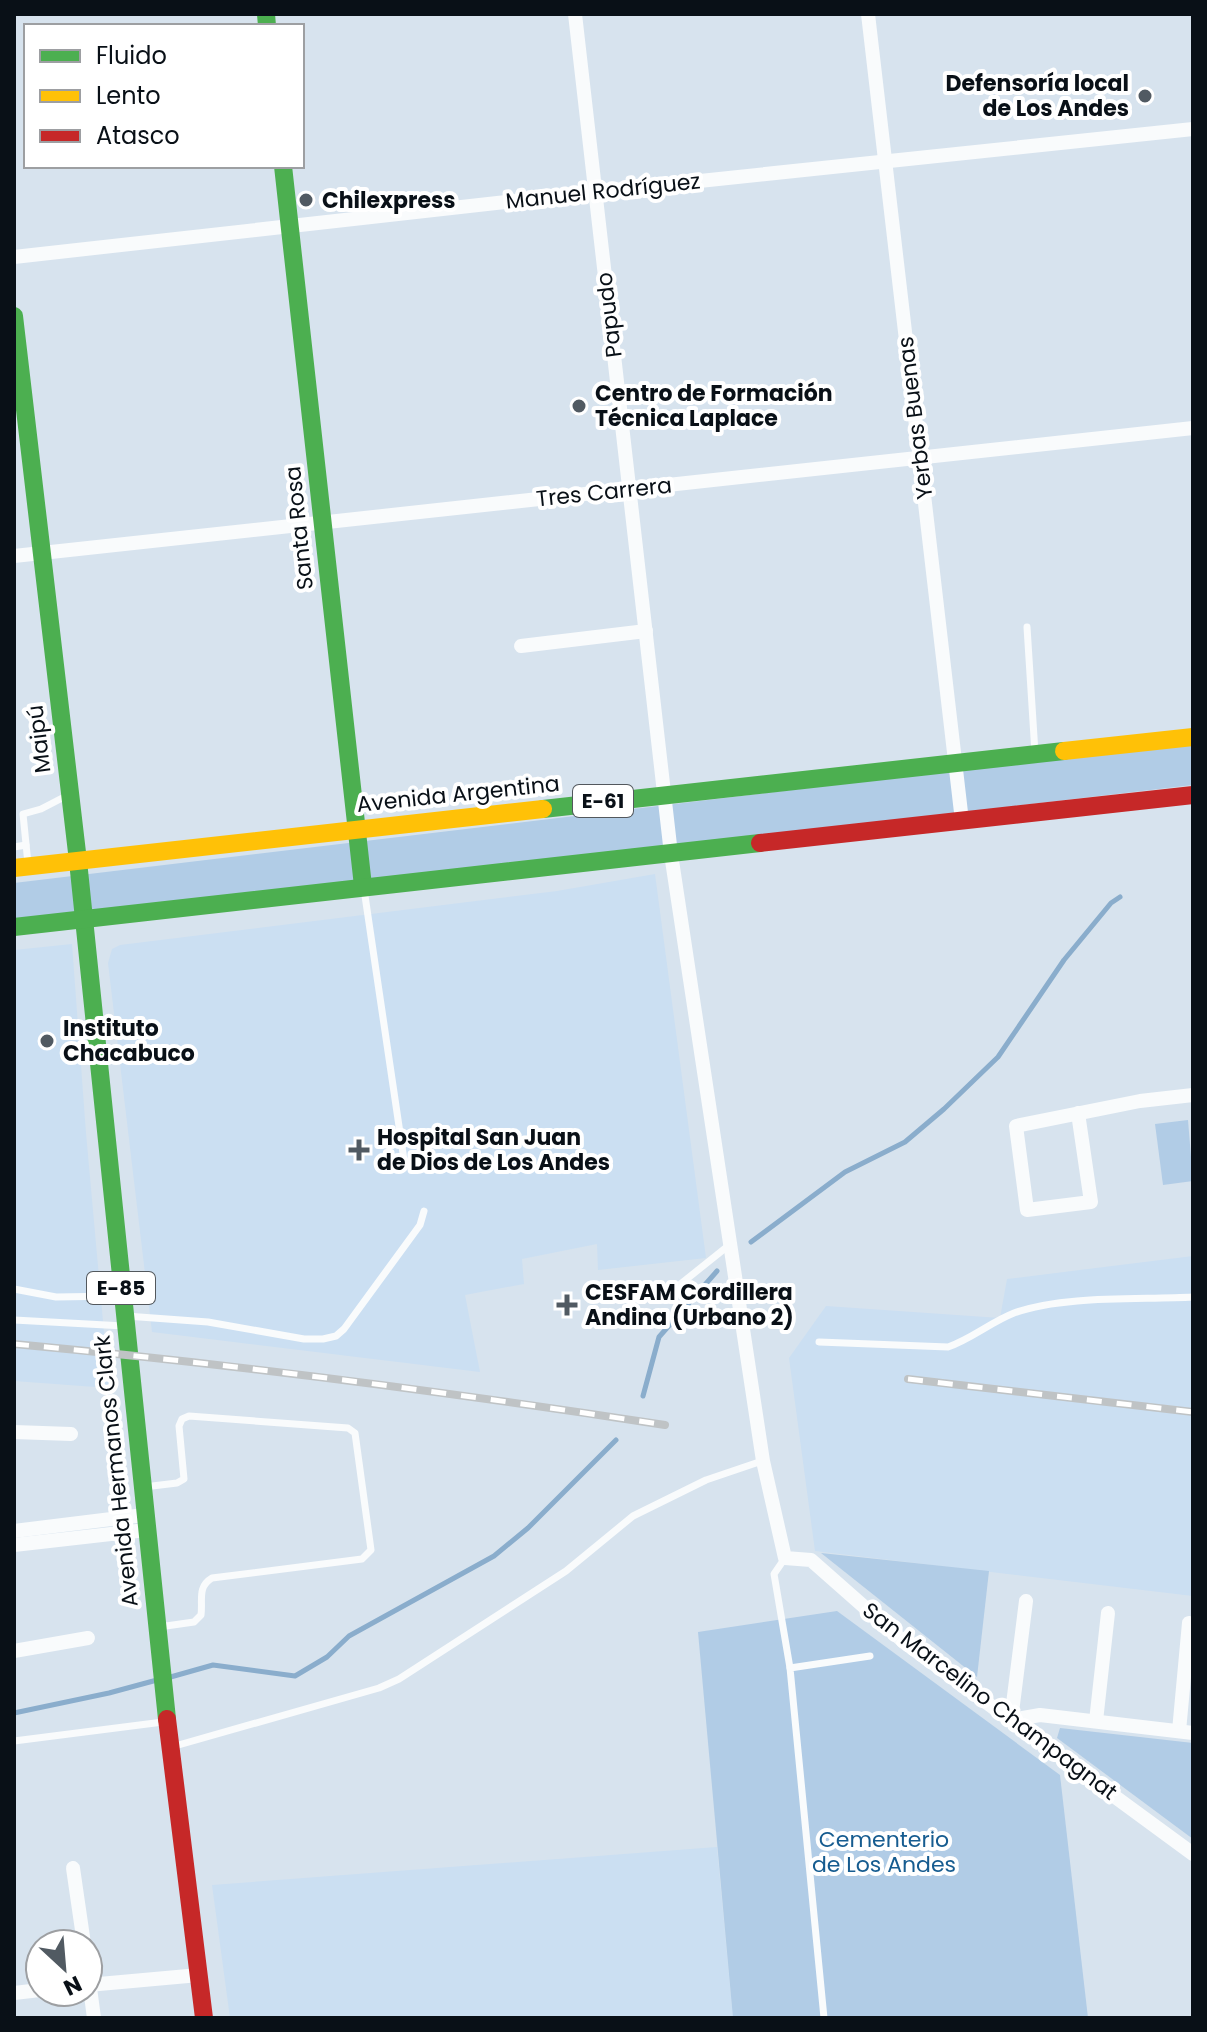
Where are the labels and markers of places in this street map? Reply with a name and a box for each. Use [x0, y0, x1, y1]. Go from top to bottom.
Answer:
place label: Defensoría local de Los Andes [946, 68, 1129, 124]
marker: Defensoría local de Los Andes [1136, 87, 1154, 105]
place label: Chilexpress [322, 185, 456, 216]
marker: Chilexpress [297, 191, 315, 209]
place label: Centro de Formación Técnica Laplace [595, 378, 833, 434]
marker: Centro de Formación Técnica Laplace [570, 397, 588, 415]
place label: Instituto Chacabuco [63, 1013, 195, 1069]
marker: Instituto Chacabuco [38, 1032, 56, 1050]
place label: Hospital San Juan de Dios de Los Andes [377, 1122, 610, 1178]
marker: Hospital San Juan de Dios de Los Andes [348, 1139, 370, 1161]
place label: CESFAM Cordillera Andina (Urbano 2) [585, 1277, 794, 1333]
marker: CESFAM Cordillera Andina (Urbano 2) [556, 1294, 578, 1316]

